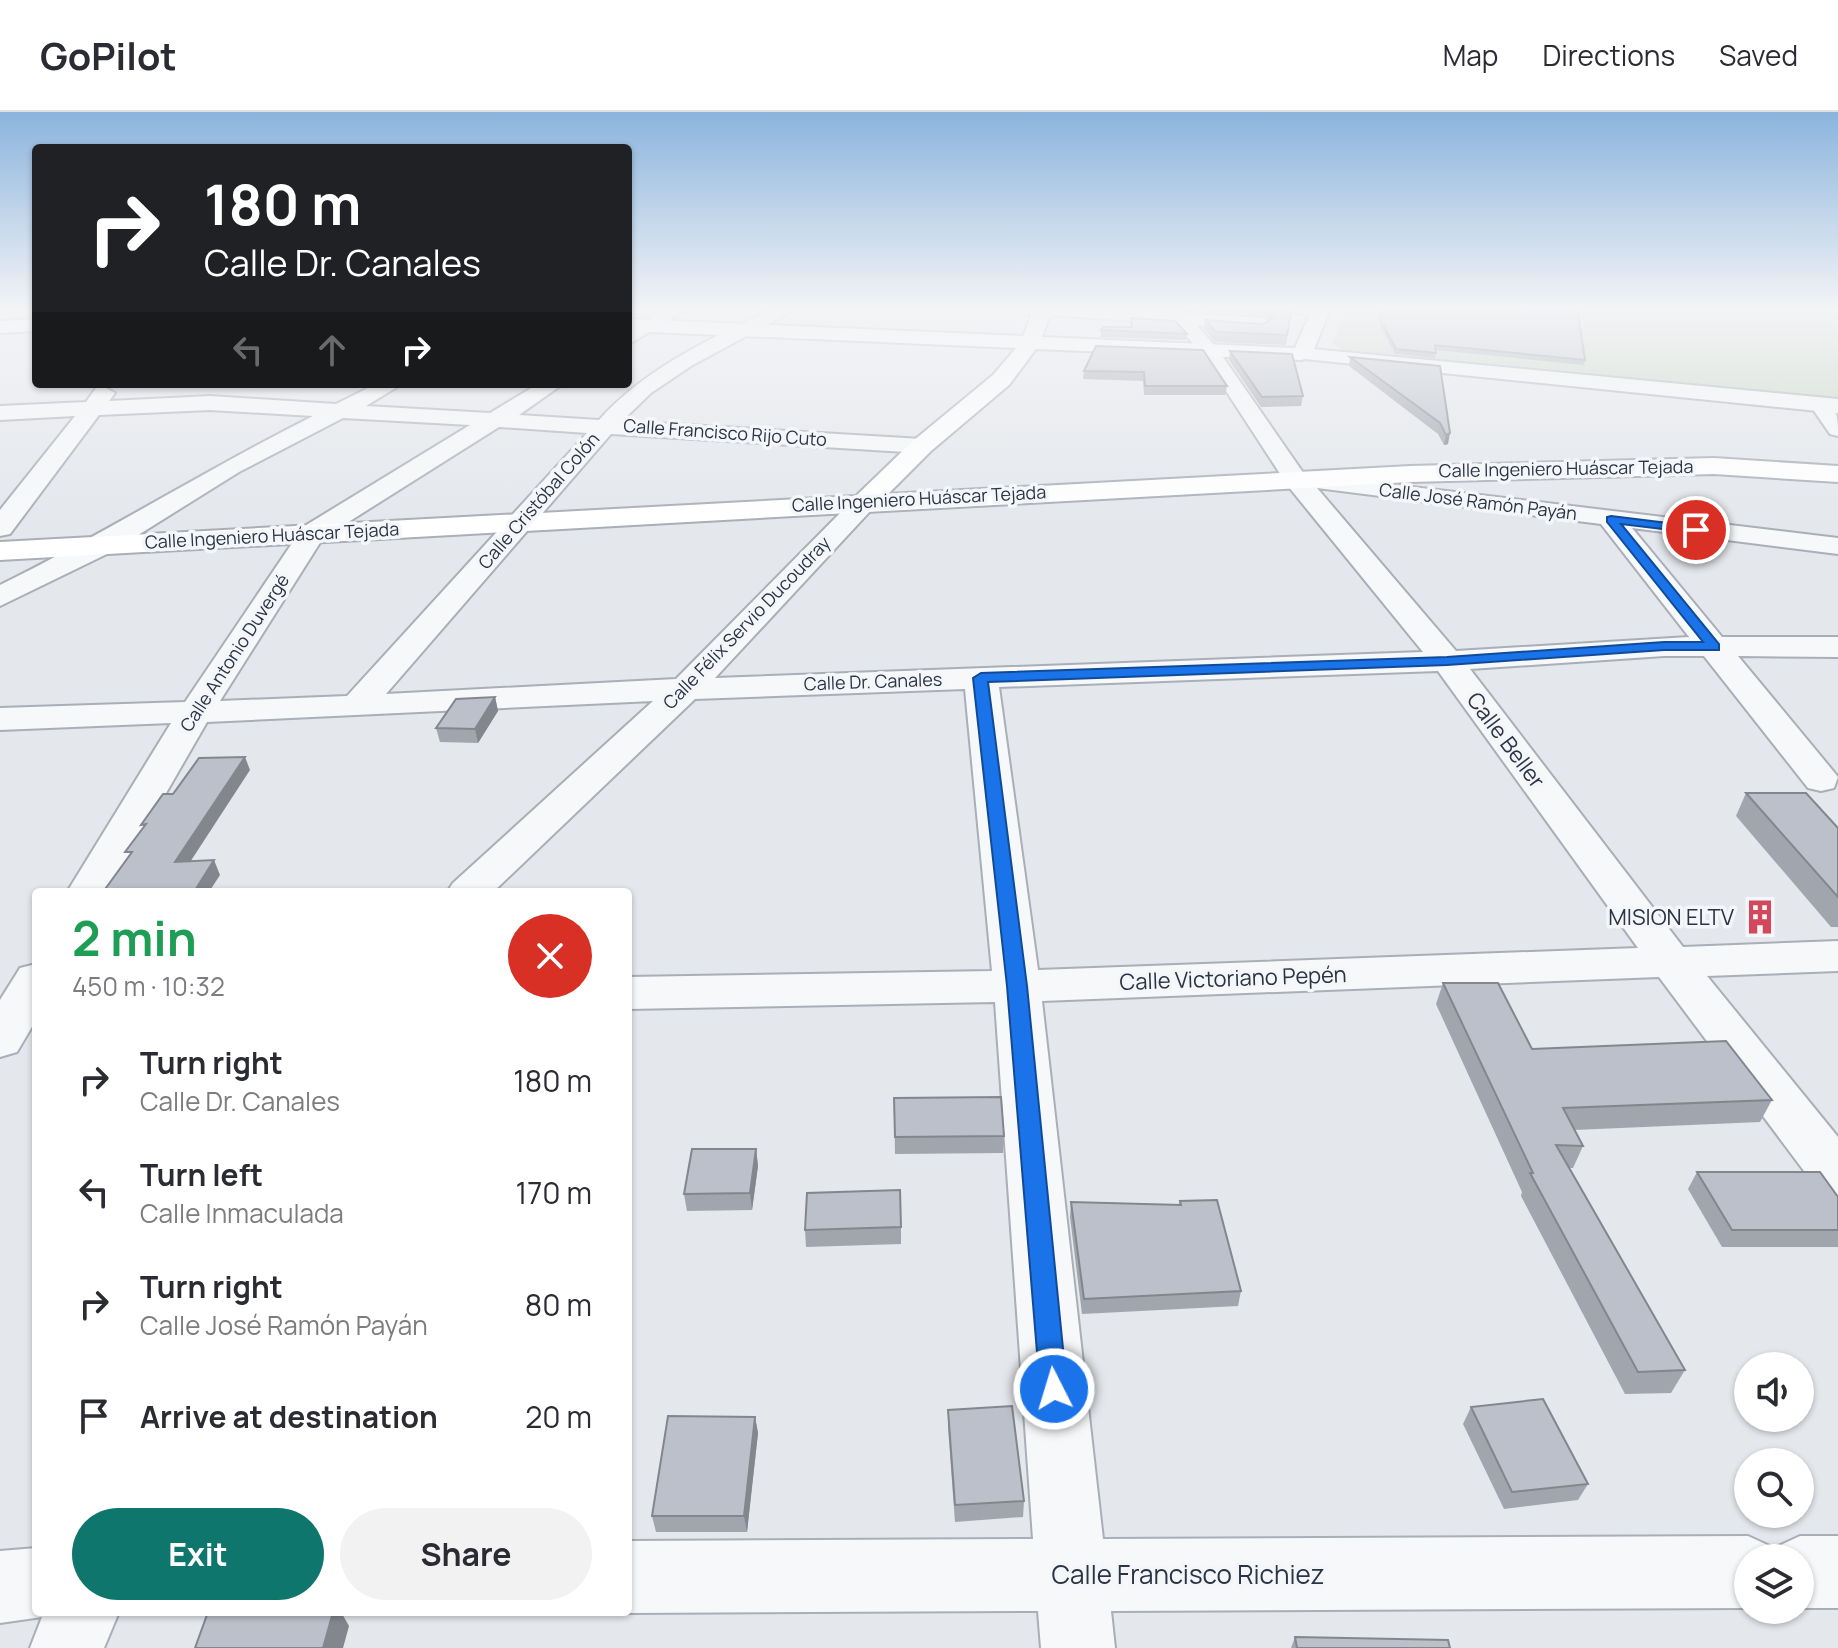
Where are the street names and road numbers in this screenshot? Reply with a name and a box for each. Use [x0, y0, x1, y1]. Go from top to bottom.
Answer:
street label: Calle Francisco Rijo Cuto [623, 413, 828, 451]
street label: Calle Cristóbal Colón [472, 427, 604, 574]
street label: Calle Ingeniero Huáscar Tejada [1438, 454, 1693, 482]
street label: Calle José Ramón Payán [1378, 477, 1578, 525]
street label: Calle Ingeniero Huáscar Tejada [791, 479, 1047, 517]
street label: Calle Ingeniero Huáscar Tejada [144, 516, 400, 554]
street label: Calle Félix Servio Ducoudray [657, 530, 836, 714]
street label: Calle Antonio Duvergé [174, 569, 294, 736]
street label: Calle Dr. Canales [803, 667, 943, 695]
street label: Calle Beller [1460, 686, 1552, 794]
street label: Calle Victoriano Pepén [1119, 959, 1347, 997]
street label: Calle Francisco Richiez [1052, 1556, 1324, 1592]

